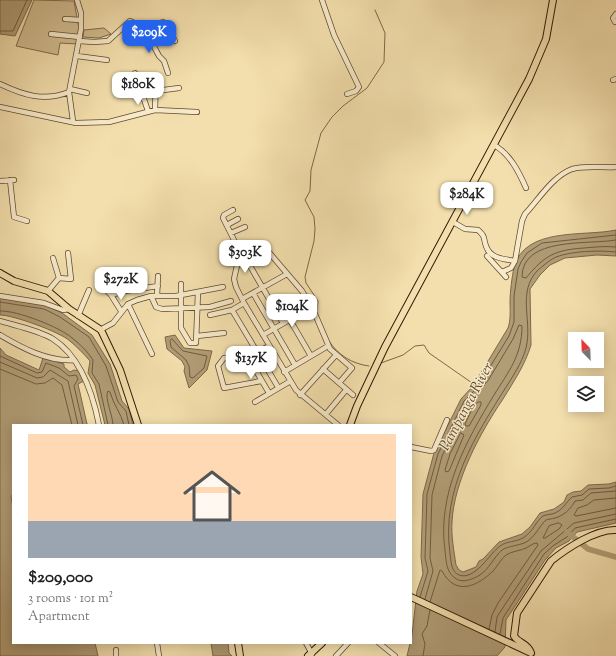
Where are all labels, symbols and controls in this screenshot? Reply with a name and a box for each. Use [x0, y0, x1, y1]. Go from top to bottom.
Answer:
pin: $209K [121, 20, 177, 54]
text: $209K [131, 24, 167, 42]
pin: $180K [110, 72, 166, 106]
text: $180K [121, 76, 155, 94]
pin: $284K [439, 182, 495, 216]
text: $284K [449, 186, 485, 204]
pin: $303K [217, 240, 273, 274]
text: $303K [228, 244, 262, 262]
pin: $272K [93, 267, 149, 301]
text: $272K [104, 271, 138, 289]
pin: $104K [264, 294, 320, 328]
text: $104K [275, 298, 309, 316]
north arrow [568, 332, 604, 368]
map controls [568, 332, 604, 412]
pin: $137K [223, 346, 279, 380]
text: $137K [235, 350, 267, 368]
water label: Pampanga River [435, 359, 499, 455]
button: layers [568, 376, 604, 412]
icon: home [176, 460, 248, 532]
text: $209,000 [28, 566, 93, 590]
text: 3 rooms · 101 m² [28, 590, 113, 608]
text: Apartment [28, 608, 89, 626]

